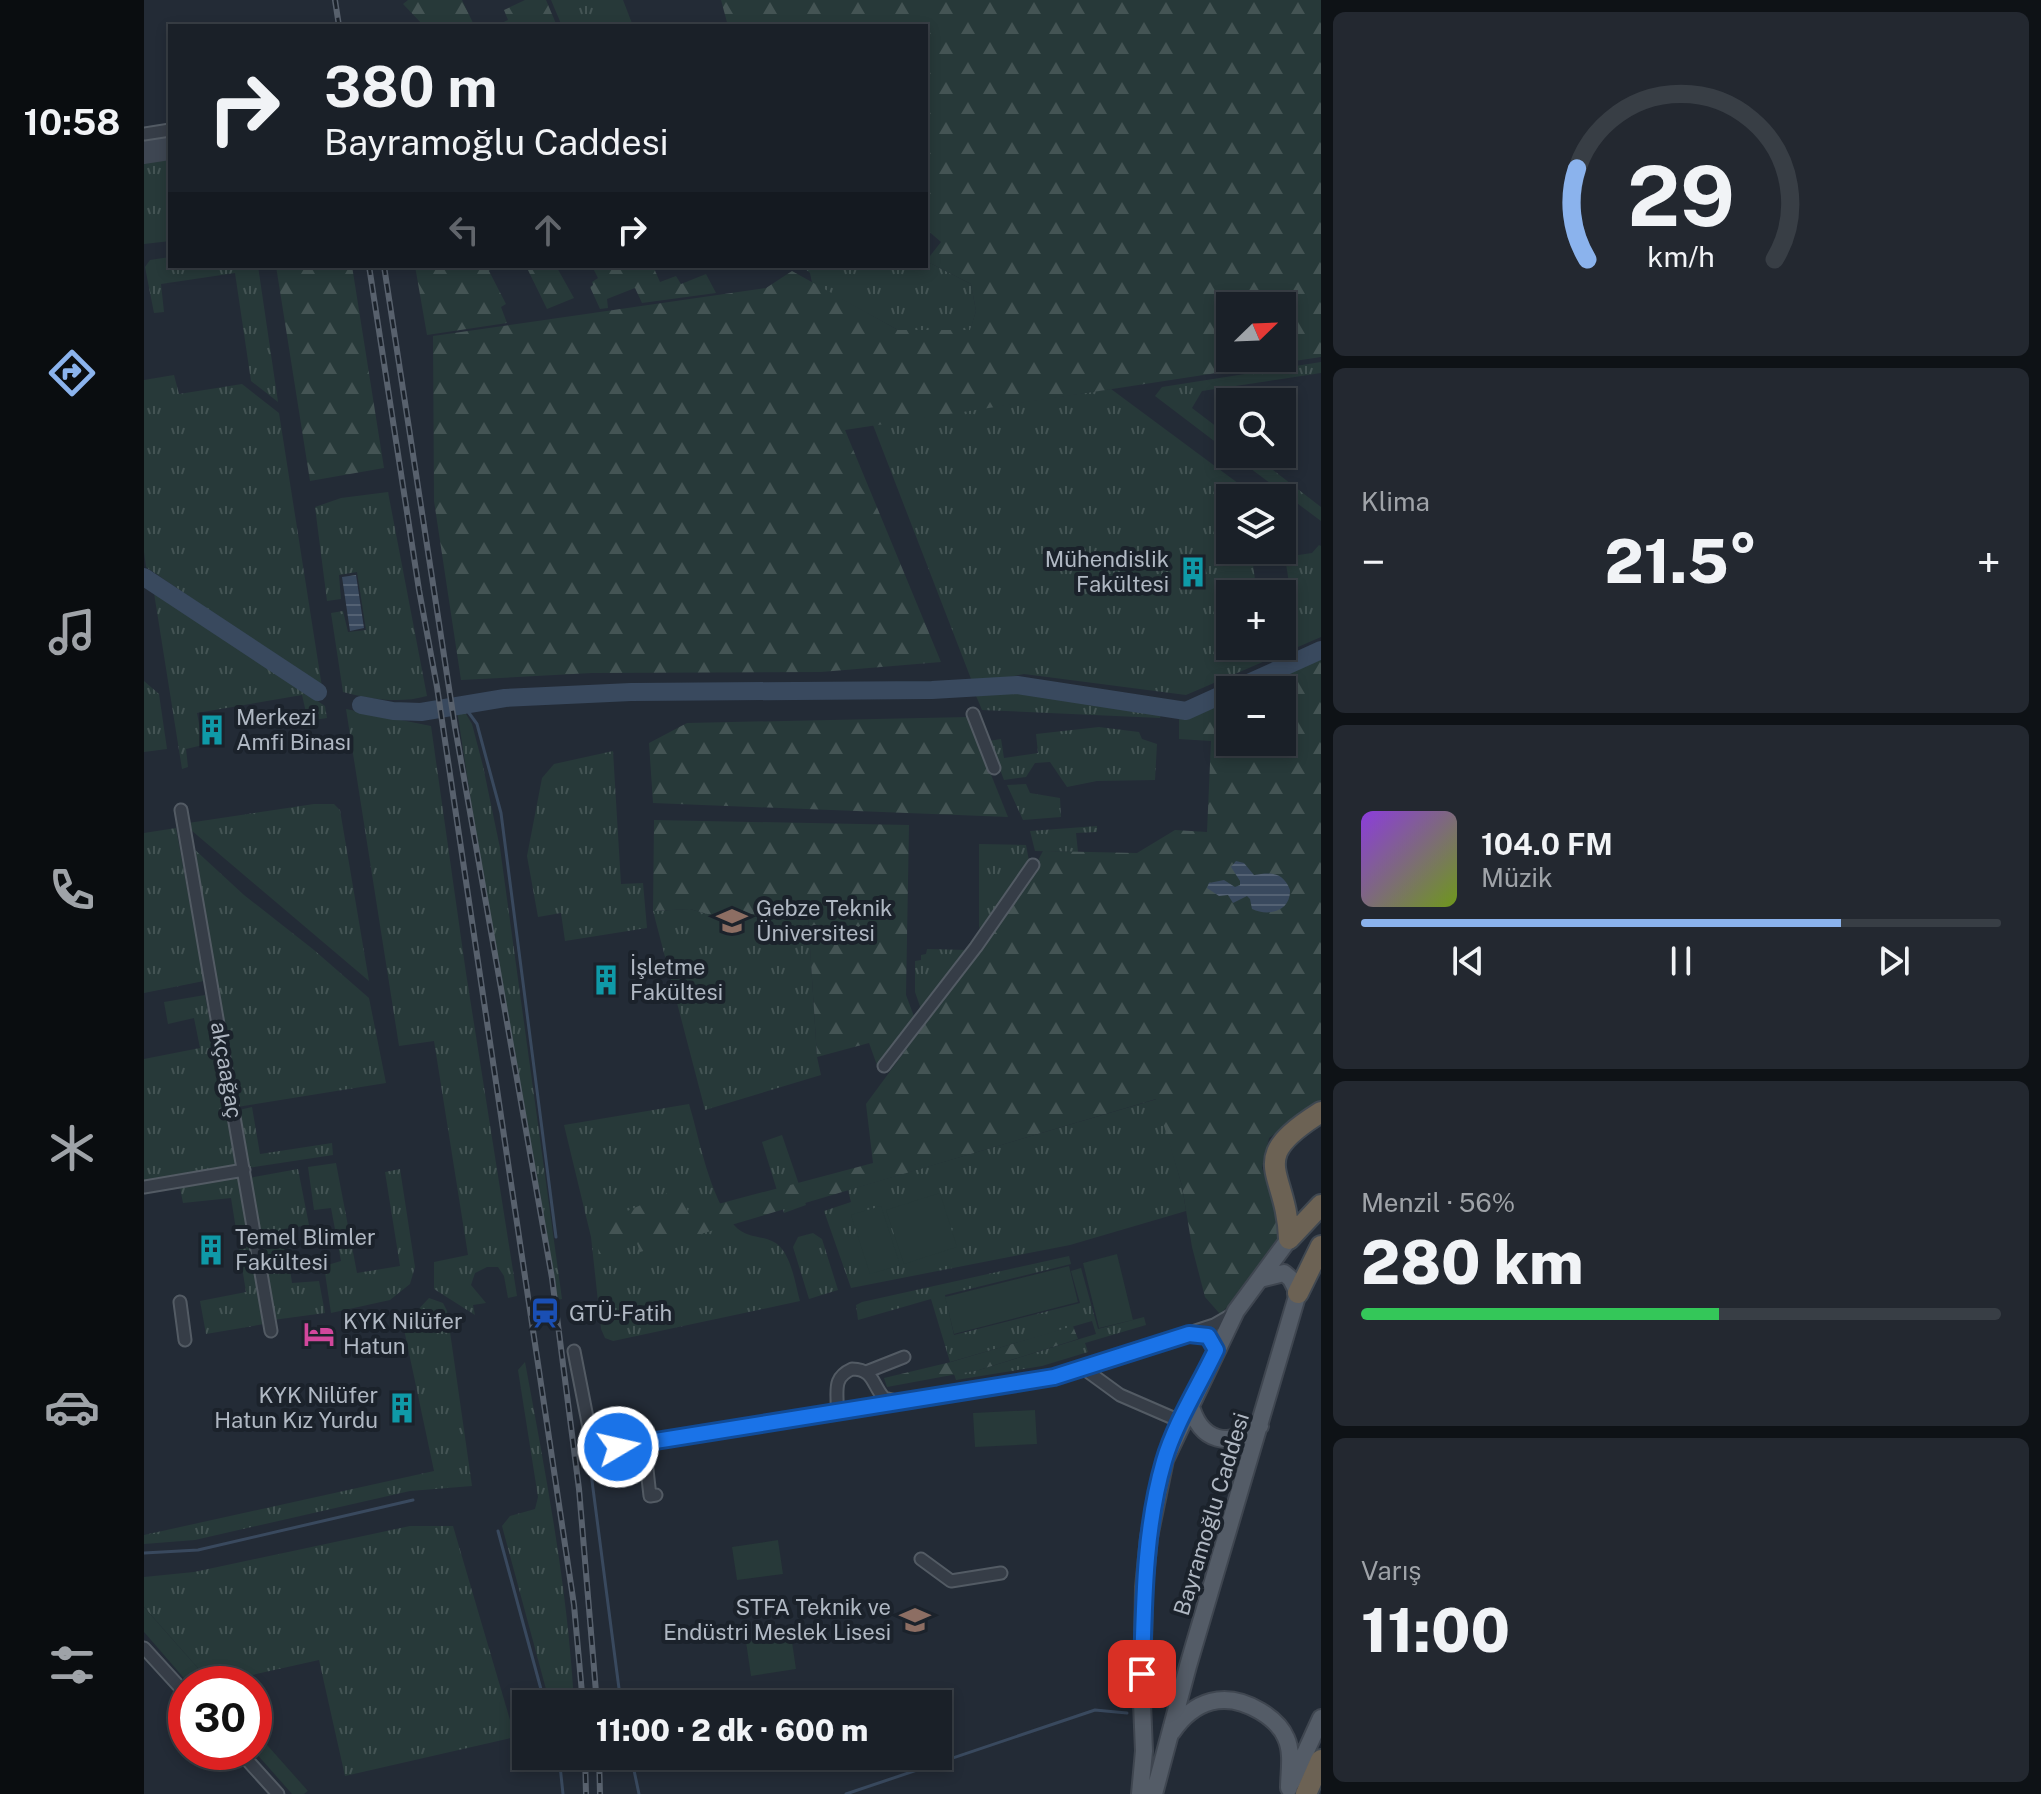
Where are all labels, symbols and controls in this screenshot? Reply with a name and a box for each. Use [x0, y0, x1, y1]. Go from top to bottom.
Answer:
text: 380 m [324, 54, 497, 120]
icon: right [192, 56, 296, 160]
text: 10:58 [24, 101, 120, 143]
text: Bayramoğlu Caddesi [324, 121, 668, 163]
text: 29 [1627, 147, 1735, 245]
icon: left [442, 208, 486, 252]
icon: ahead [526, 208, 570, 252]
icon: right [610, 208, 654, 252]
text: km/h [1647, 240, 1715, 273]
north arrow [1216, 292, 1296, 372]
map controls [1216, 292, 1296, 756]
icon: directions [44, 345, 100, 401]
button: search [1216, 388, 1296, 468]
button: layers [1216, 484, 1296, 564]
text: Klima [1361, 486, 1430, 517]
text: 21.5° [1605, 526, 1758, 597]
text: − [1361, 536, 1385, 588]
text: + [1977, 536, 2001, 588]
place label: Mühendislik Fakültesi [1045, 546, 1169, 597]
building icon: Mühendislik Fakültesi [1176, 555, 1210, 589]
button: + [1216, 580, 1296, 660]
icon: music [44, 604, 100, 660]
button: − [1216, 676, 1296, 756]
place label: Merkezi Amfi Binası [236, 704, 351, 755]
building icon: Merkezi Amfi Binası [195, 713, 229, 747]
text: 104.0 FM [1481, 826, 1613, 862]
icon: phone [44, 862, 100, 918]
text: Müzik [1481, 862, 1553, 893]
place label: Gebze Teknik Üniversitesi [756, 895, 892, 946]
school or university icon: Gebze Teknik Üniversitesi [715, 904, 749, 938]
icon: previous [1446, 939, 1490, 983]
icon: pause [1659, 939, 1703, 983]
icon: next [1872, 939, 1916, 983]
place label: İşletme Fakültesi [630, 953, 723, 1005]
building icon: İşletme Fakültesi [589, 963, 623, 997]
street label: akçaağaç [206, 1020, 248, 1120]
icon: climate [44, 1120, 100, 1176]
text: Menzil · 56% [1361, 1187, 1515, 1218]
place label: Temel Blimler Fakültesi [235, 1224, 375, 1275]
text: 280 km [1361, 1227, 1583, 1298]
building icon: Temel Blimler Fakültesi [194, 1233, 228, 1267]
station icon: GTÜ-Fatih [528, 1296, 562, 1330]
place label: GTÜ-Fatih [569, 1299, 672, 1326]
place label: KYK Nilüfer Hatun [343, 1308, 463, 1359]
hotel icon: KYK Nilüfer Hatun [302, 1317, 336, 1351]
icon: car [44, 1379, 100, 1435]
place label: KYK Nilüfer Hatun Kız Yurdu [214, 1382, 378, 1433]
building icon: KYK Nilüfer Hatun Kız Yurdu [385, 1391, 419, 1425]
position arrow [576, 1405, 660, 1489]
street label: Bayramoğlu Caddesi [1168, 1410, 1254, 1618]
text: Varış [1361, 1555, 1421, 1586]
place label: STFA Teknik ve Endüstri Meslek Lisesi [663, 1594, 891, 1645]
text: 11:00 [1361, 1595, 1510, 1666]
school or university icon: STFA Teknik ve Endüstri Meslek Lisesi [898, 1603, 932, 1637]
icon: filters [44, 1637, 100, 1693]
pin [1108, 1640, 1176, 1708]
icon: arrive [1120, 1652, 1164, 1696]
speed limit sign: 30 [168, 1666, 272, 1770]
text: 11:00 · 2 dk · 600 m [596, 1712, 868, 1748]

